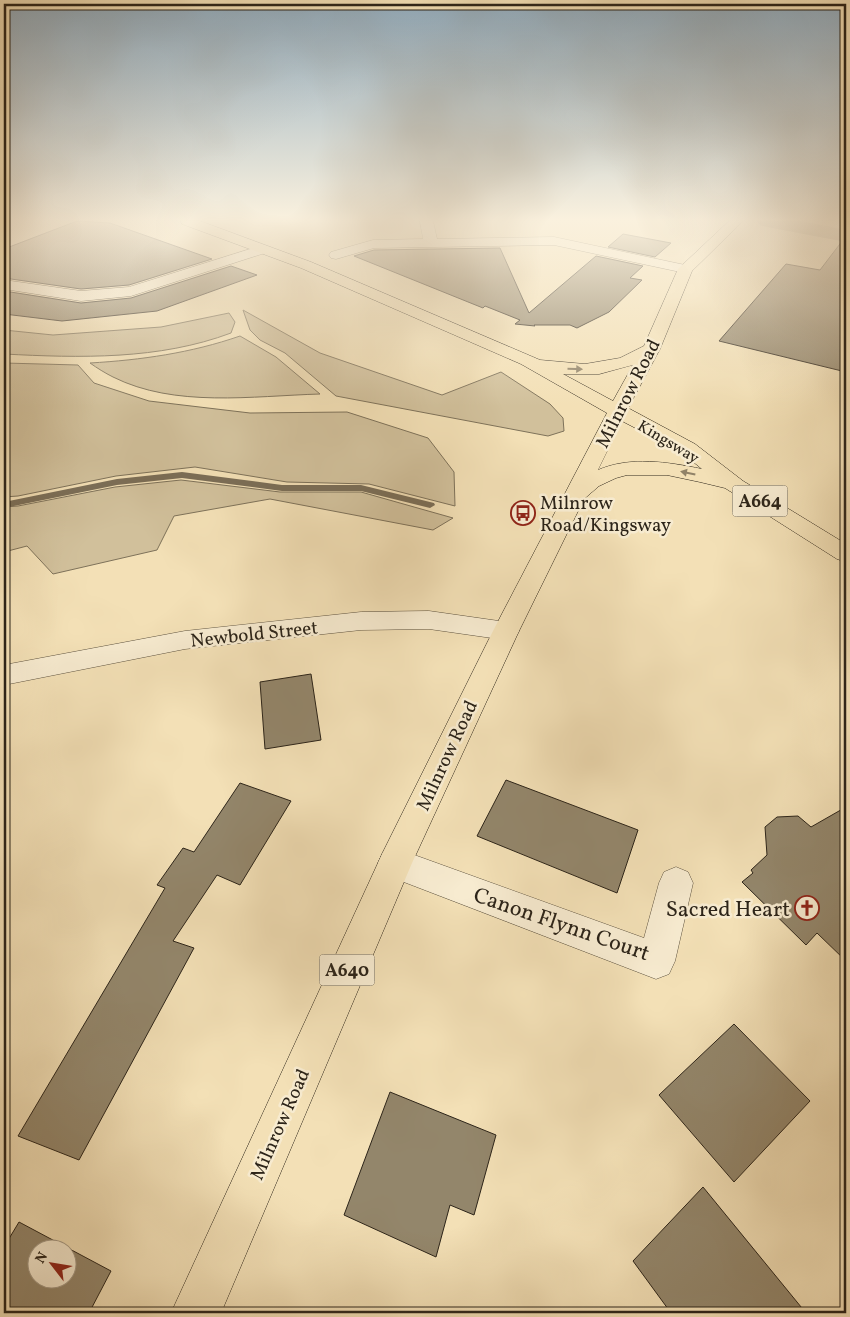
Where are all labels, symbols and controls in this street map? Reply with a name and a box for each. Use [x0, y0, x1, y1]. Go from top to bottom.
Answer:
street label: Milnrow Road [590, 335, 667, 453]
one-way arrow [567, 365, 583, 373]
street label: Kingsway [633, 416, 703, 470]
one-way arrow [680, 468, 696, 476]
road number: A664 [732, 486, 788, 516]
place label: Milnrow Road/Kingsway [540, 491, 671, 539]
bus stop icon: Milnrow Road/Kingsway [510, 500, 536, 526]
street label: Newbold Street [189, 615, 320, 655]
street label: Milnrow Road [411, 696, 485, 815]
street label: Canon Flynn Court [469, 881, 654, 970]
place label: Sacred Heart [666, 895, 790, 926]
church icon: Sacred Heart [794, 895, 820, 921]
road number: A640 [320, 954, 374, 986]
street label: Milnrow Road [245, 1065, 317, 1185]
north arrow [28, 1240, 78, 1290]
text: N [31, 1249, 53, 1267]

